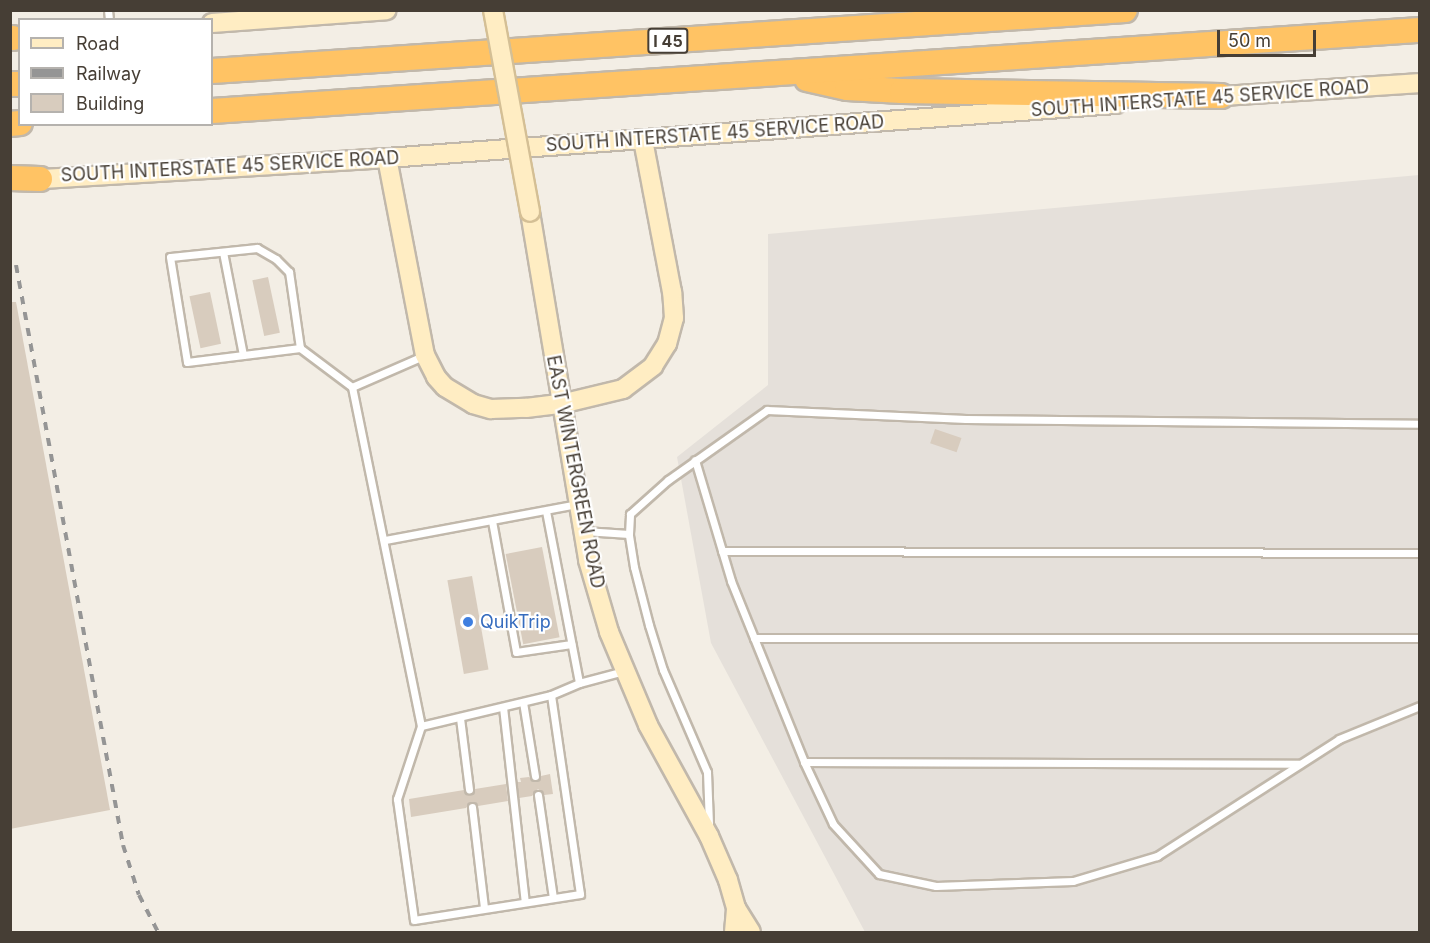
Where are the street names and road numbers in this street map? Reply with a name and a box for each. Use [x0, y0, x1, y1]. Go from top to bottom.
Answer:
road number: I 45 [647, 28, 689, 54]
street label: SOUTH INTERSTATE 45 SERVICE ROAD [1030, 76, 1370, 122]
street label: SOUTH INTERSTATE 45 SERVICE ROAD [545, 111, 885, 157]
street label: SOUTH INTERSTATE 45 SERVICE ROAD [60, 147, 400, 187]
street label: EAST WINTERGREEN ROAD [542, 354, 608, 590]

